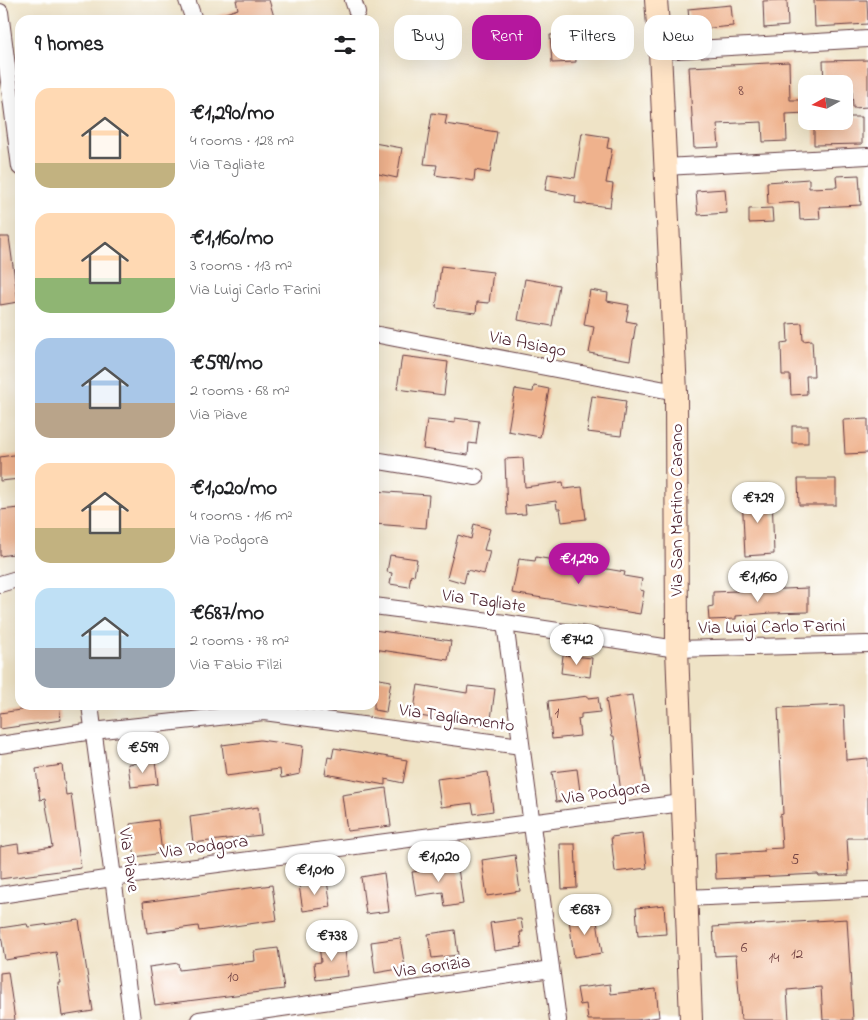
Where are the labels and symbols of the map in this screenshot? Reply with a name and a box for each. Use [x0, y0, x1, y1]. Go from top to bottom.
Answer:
north arrow [798, 75, 852, 130]
house number: 8 [738, 80, 744, 102]
street label: Via Asiago [486, 325, 568, 366]
street label: Via San Martino Carano [665, 424, 691, 597]
pin: €729 [728, 482, 788, 524]
pin: €1,290 [538, 542, 620, 585]
pin: €1,160 [717, 560, 799, 603]
street label: Via Tagliate [439, 583, 528, 622]
street label: Via Luigi Carlo Farini [697, 614, 846, 643]
pin: €742 [547, 624, 607, 666]
street label: Via Tagliamento [396, 698, 516, 741]
house number: 1 [555, 702, 560, 724]
pin: €599 [113, 732, 173, 774]
street label: Via Podgora [560, 775, 652, 814]
street label: Via Piave [111, 825, 146, 895]
street label: Via Podgora [158, 829, 250, 868]
pin: €1,020 [398, 840, 480, 883]
house number: 5 [791, 849, 800, 871]
pin: €1,010 [274, 854, 356, 896]
pin: €687 [555, 894, 615, 936]
pin: €738 [302, 920, 362, 962]
house number: 6 [741, 937, 748, 959]
house number: 12 [791, 943, 804, 965]
house number: 14 [769, 947, 779, 969]
street label: Via Gorizia [391, 950, 472, 986]
house number: 10 [227, 966, 239, 988]

